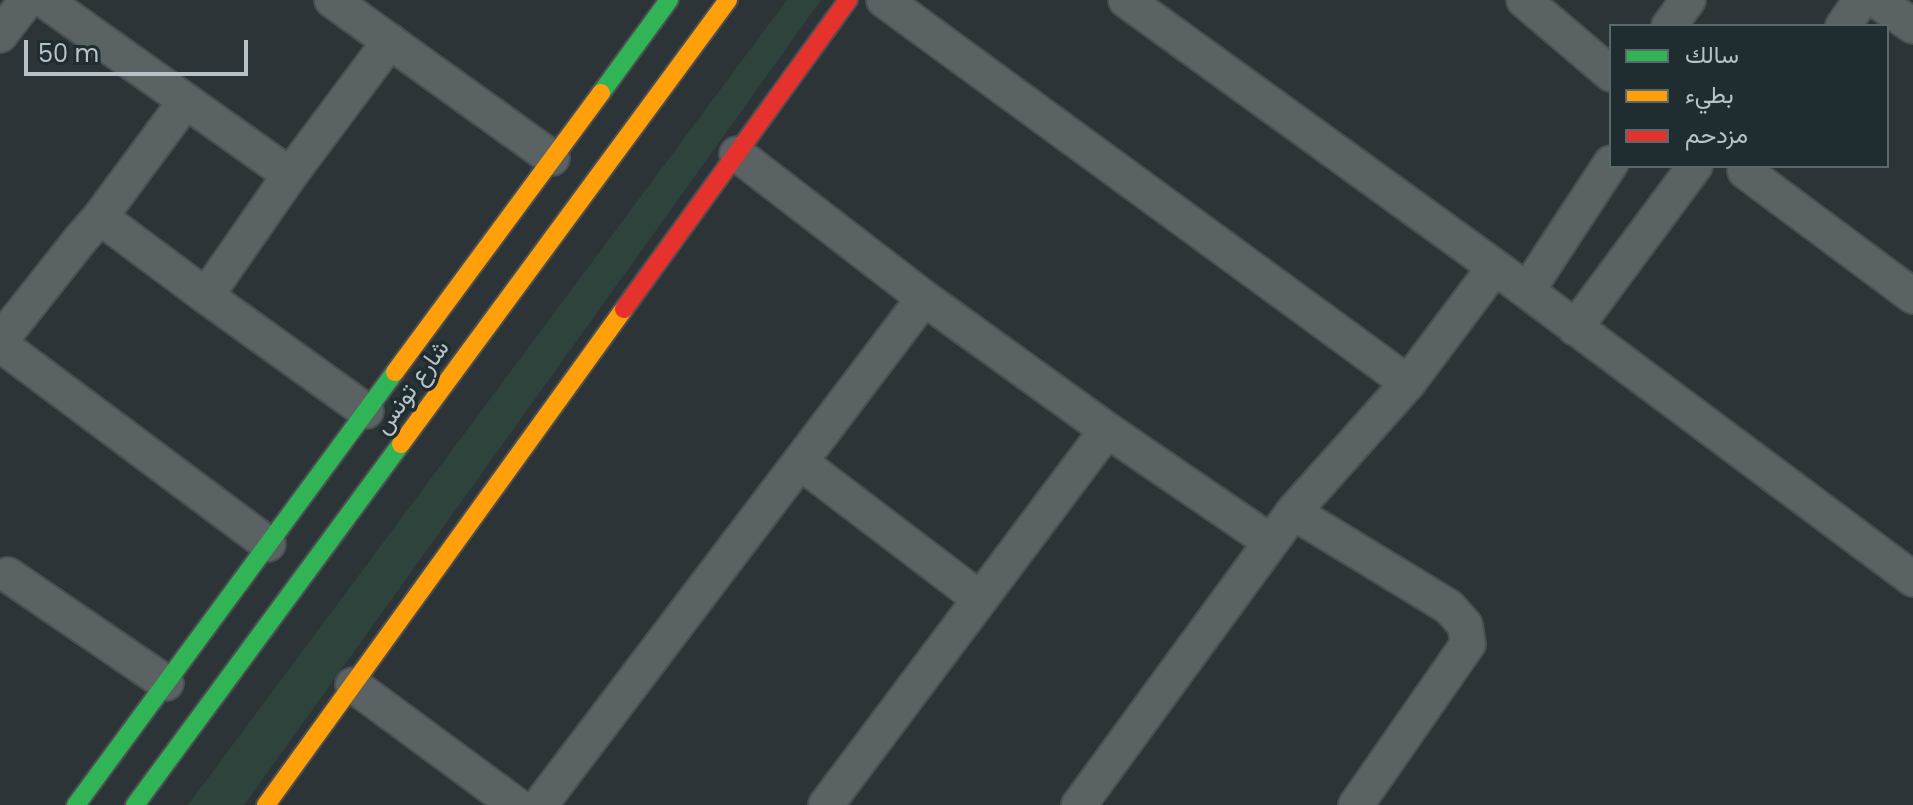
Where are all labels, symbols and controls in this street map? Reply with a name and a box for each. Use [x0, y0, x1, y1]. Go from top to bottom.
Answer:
scale bar [28, 24, 252, 74]
legend [1609, 24, 1889, 168]
text: 50 m [38, 37, 99, 70]
text: سالك [1685, 38, 1739, 71]
text: بطيء [1685, 78, 1734, 111]
text: مزدحم [1685, 118, 1748, 151]
street label: شارع تونس [369, 335, 457, 441]

